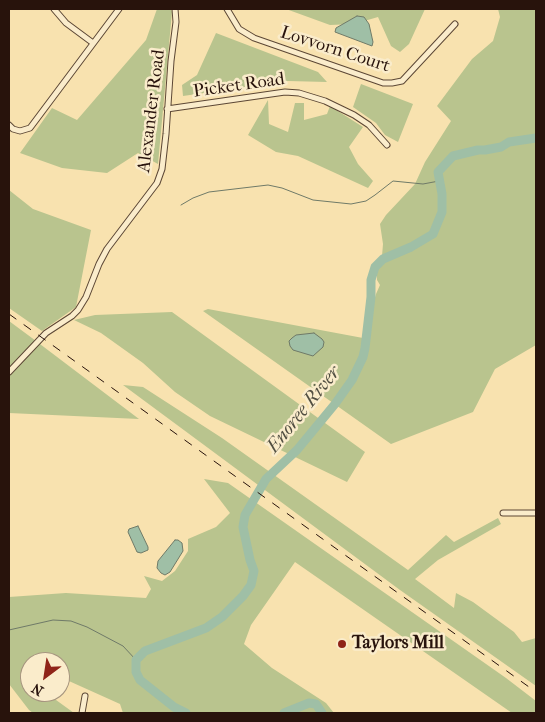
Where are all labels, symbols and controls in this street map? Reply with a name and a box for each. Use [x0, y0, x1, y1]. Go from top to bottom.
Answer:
street label: Lovvorn Court [278, 22, 392, 78]
street label: Alexander Road [134, 48, 170, 174]
street label: Picket Road [192, 69, 286, 103]
water label: Enoree River [262, 362, 346, 458]
place label: Taylors Mill [352, 633, 444, 655]
marker: Taylors Mill [336, 638, 348, 650]
north arrow [20, 652, 70, 702]
text: N [29, 679, 46, 699]

